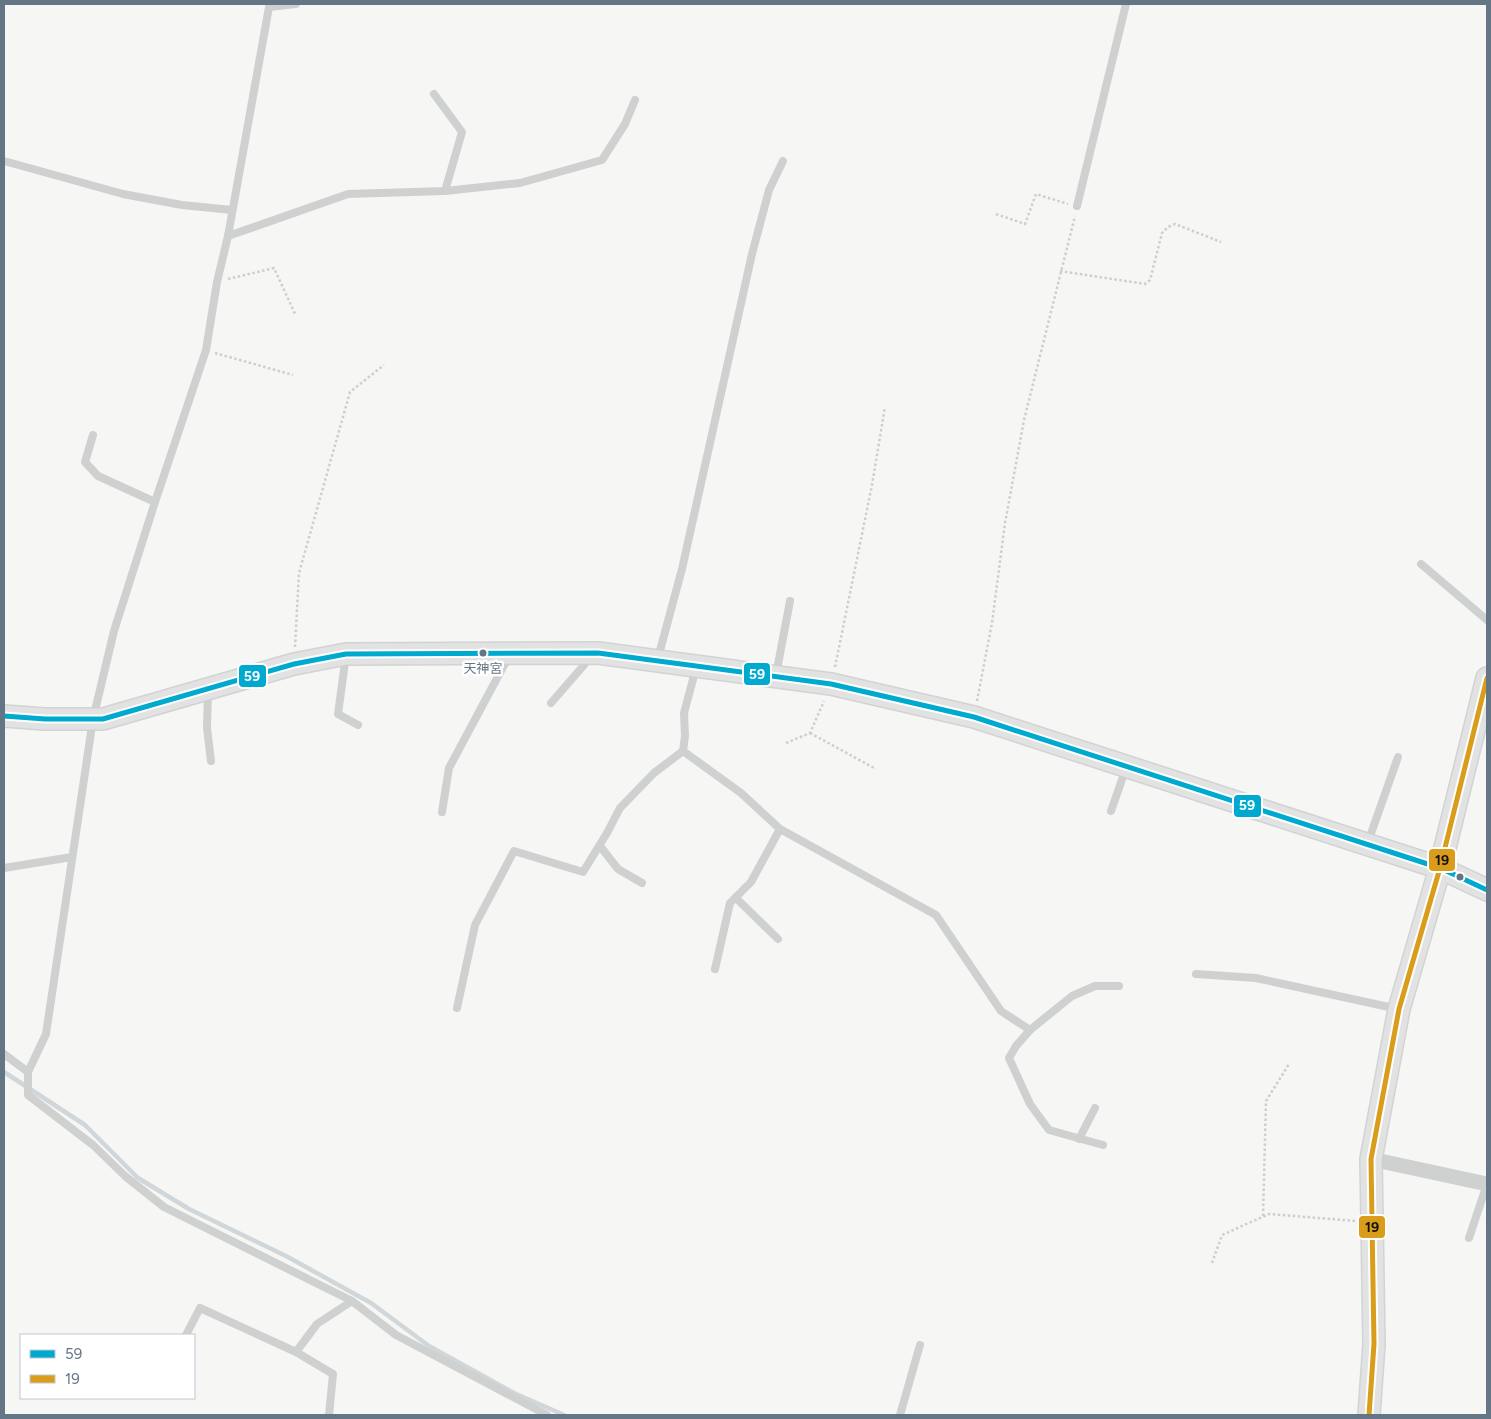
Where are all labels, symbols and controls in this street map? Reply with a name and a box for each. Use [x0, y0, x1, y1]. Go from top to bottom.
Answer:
marker: 天神宮 [478, 648, 488, 658]
place label: 天神宮 [463, 661, 503, 676]
line badge: 59 [743, 662, 771, 686]
line badge: 59 [238, 664, 267, 688]
text: 59 [749, 666, 765, 683]
text: 59 [244, 668, 260, 685]
line badge: 59 [1233, 794, 1262, 818]
text: 59 [1239, 797, 1255, 814]
line badge: 19 [1428, 848, 1456, 872]
text: 19 [1435, 852, 1449, 869]
unlabelled marker [1455, 872, 1465, 882]
line badge: 19 [1358, 1215, 1386, 1239]
text: 19 [1365, 1219, 1379, 1236]
legend [20, 1334, 195, 1399]
text: 59 [65, 1345, 82, 1363]
text: 19 [65, 1370, 80, 1388]

